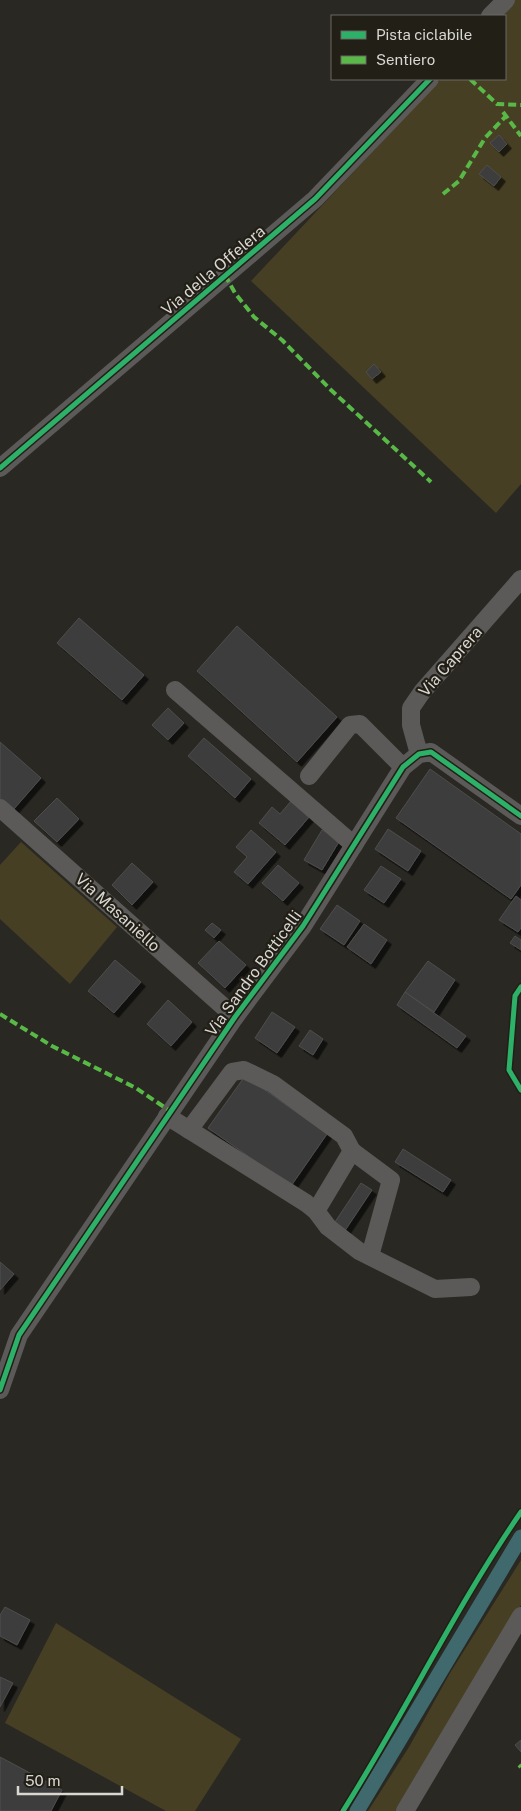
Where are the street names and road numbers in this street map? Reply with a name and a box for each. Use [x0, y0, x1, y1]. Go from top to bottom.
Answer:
street label: Via della Offelera [158, 222, 269, 319]
street label: Via Caprera [415, 622, 486, 700]
street label: Via Masaniello [71, 869, 164, 955]
street label: Via Sandro Botticelli [201, 907, 305, 1040]

